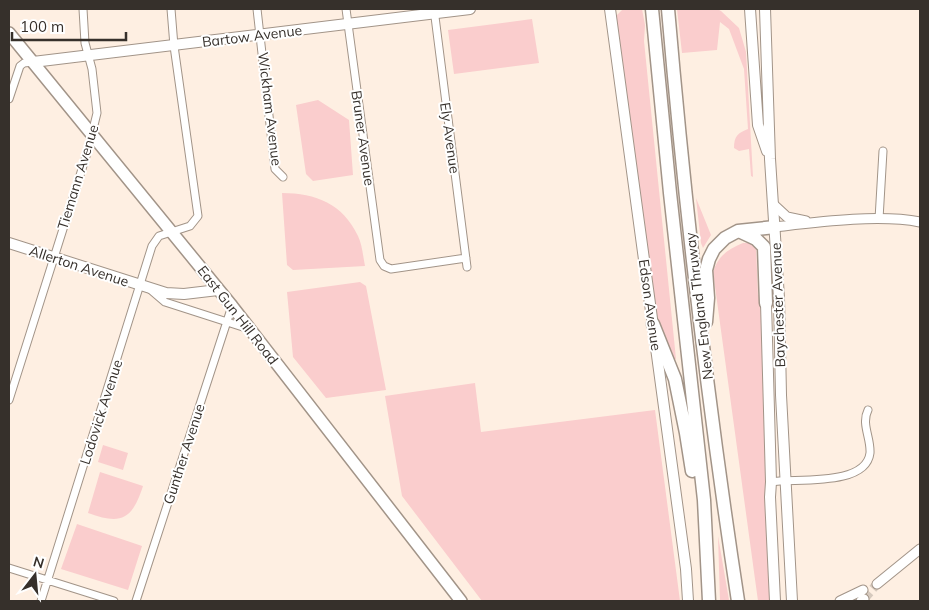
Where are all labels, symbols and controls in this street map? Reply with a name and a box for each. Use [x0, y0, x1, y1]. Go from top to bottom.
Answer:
scale bar [12, 10, 126, 42]
text: 100 m [20, 17, 64, 36]
street label: Bartow Avenue [201, 21, 303, 51]
street label: Wickham Avenue [254, 51, 286, 167]
street label: Bruner Avenue [347, 89, 379, 187]
street label: Ely Avenue [436, 101, 464, 175]
street label: Tiemann Avenue [53, 122, 103, 232]
street label: New England Thruway [681, 231, 717, 381]
street label: Allerton Avenue [27, 241, 131, 291]
street label: Baychester Avenue [767, 242, 789, 368]
street label: Edson Avenue [635, 258, 665, 352]
street label: East Gun Hill Road [194, 262, 282, 368]
street label: Lodovick Avenue [76, 357, 126, 467]
street label: Gunther Avenue [159, 401, 209, 507]
north arrow [10, 550, 60, 600]
text: N [31, 552, 46, 573]

